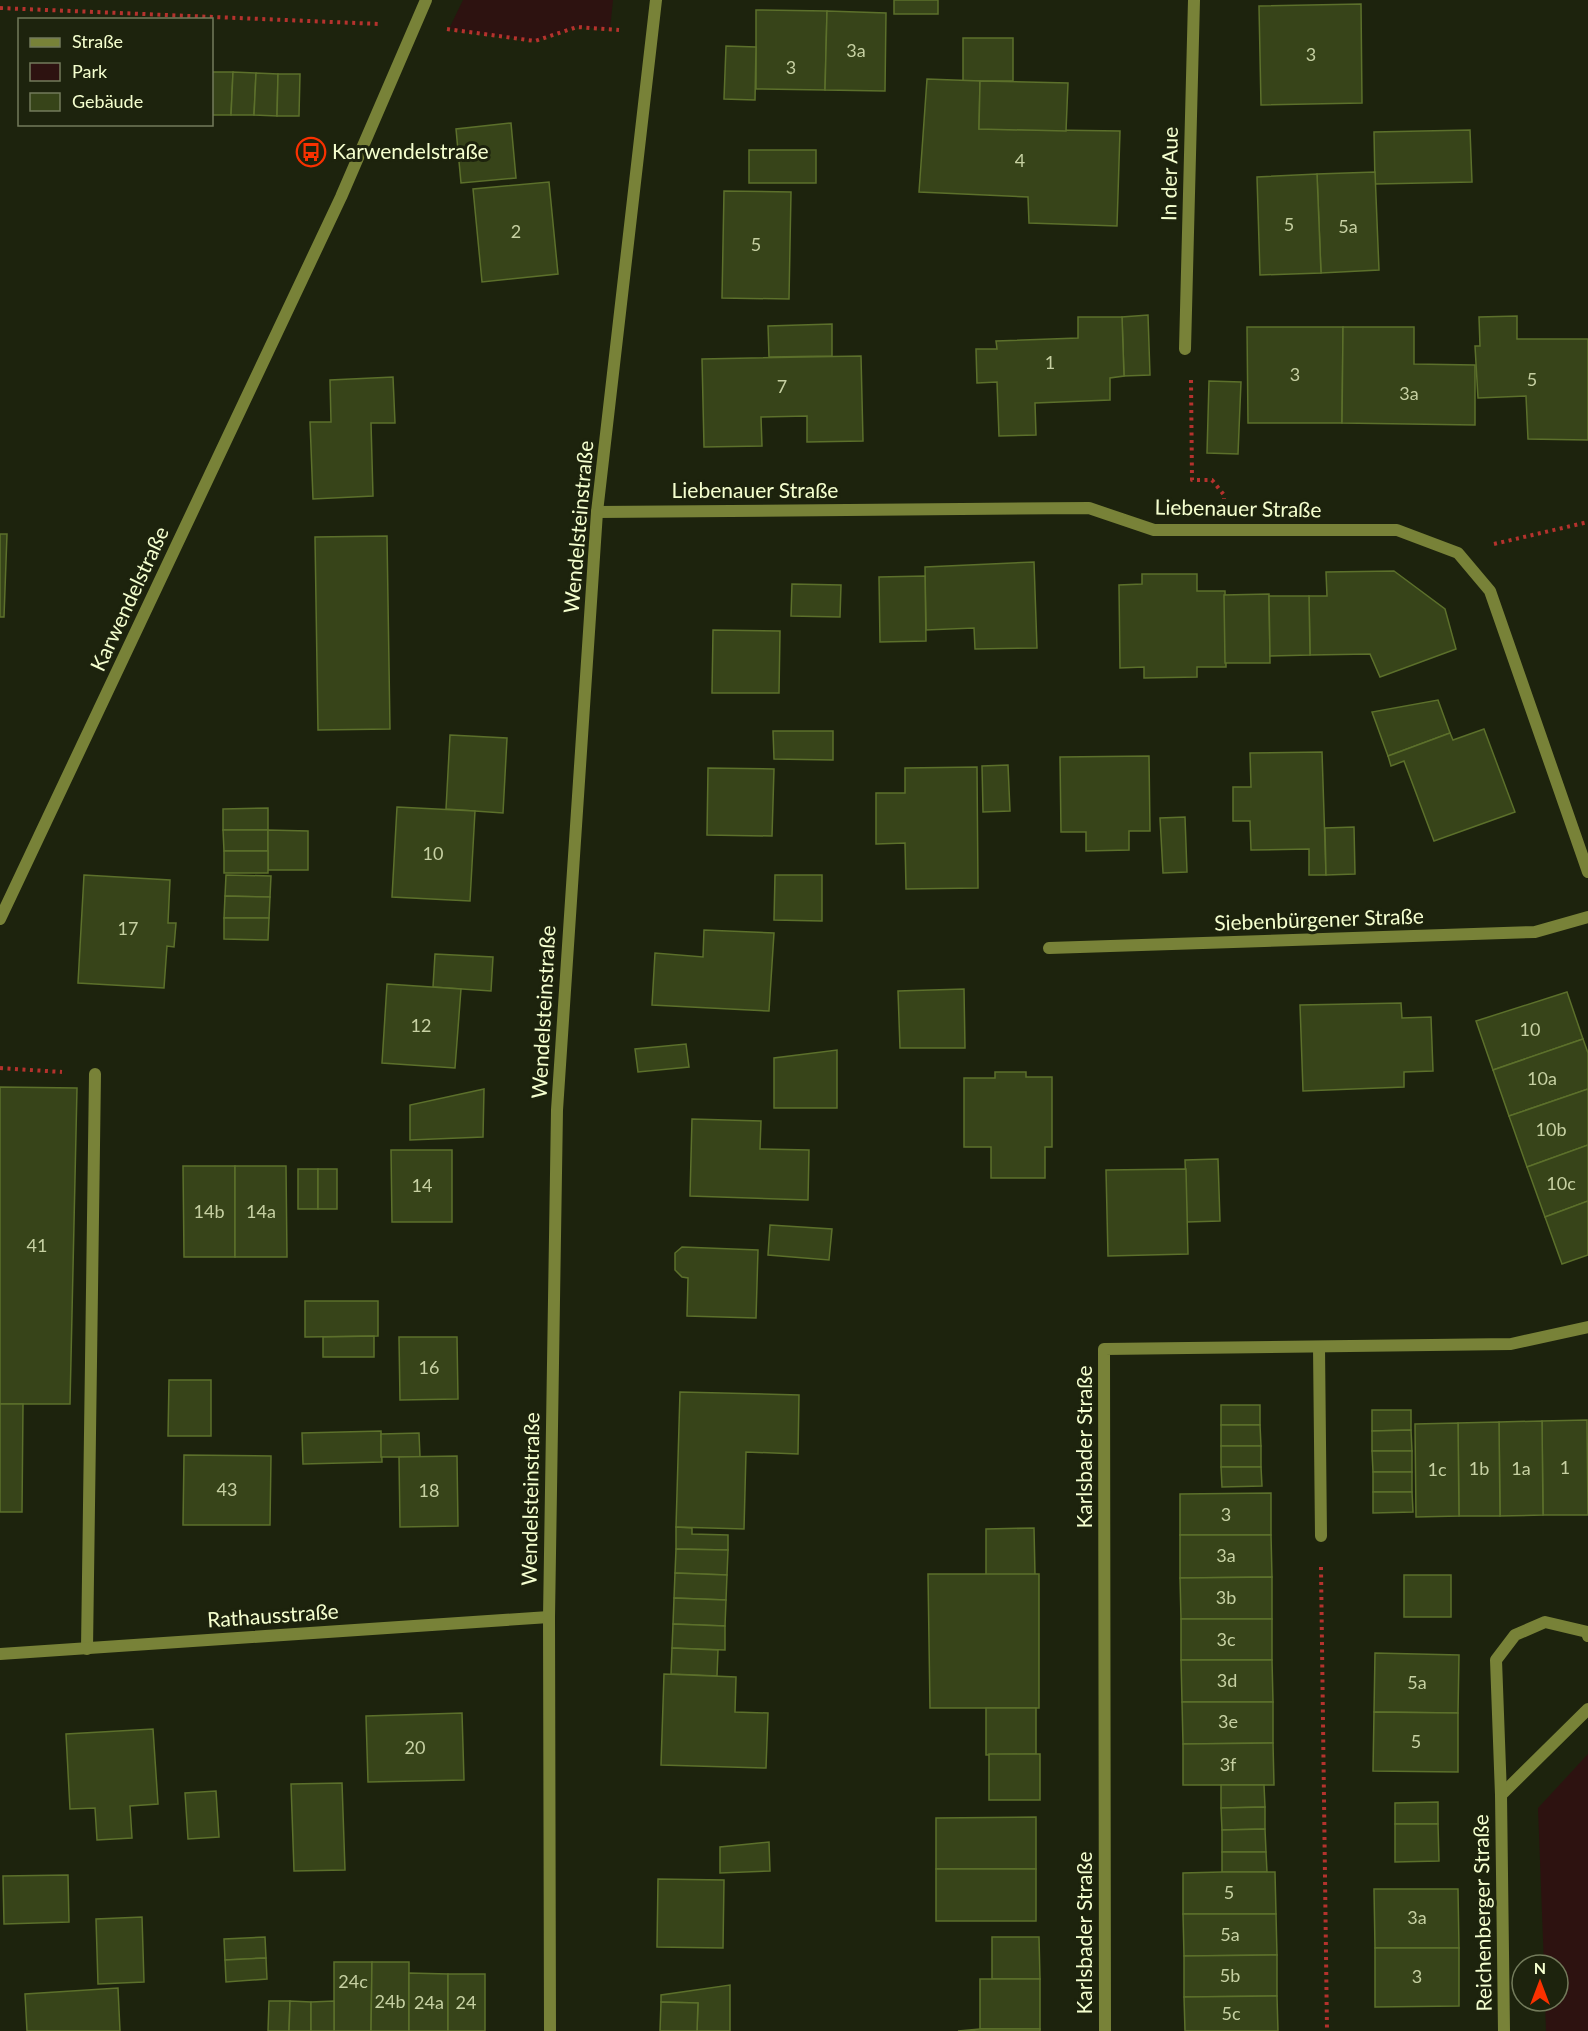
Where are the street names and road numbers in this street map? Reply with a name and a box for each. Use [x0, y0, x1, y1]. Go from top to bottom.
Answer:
street label: In der Aue [1155, 127, 1182, 221]
street label: Wendelsteinstraße [557, 439, 598, 614]
street label: Liebenauer Straße [672, 477, 838, 502]
street label: Liebenauer Straße [1154, 494, 1322, 521]
street label: Karwendelstraße [84, 522, 173, 675]
street label: Siebenbürgener Straße [1214, 902, 1424, 935]
street label: Wendelsteinstraße [525, 925, 560, 1099]
street label: Karlsbader Straße [1071, 1365, 1096, 1529]
street label: Wendelsteinstraße [515, 1412, 544, 1586]
street label: Rathausstraße [206, 1597, 339, 1632]
street label: Reichenberger Straße [1467, 1814, 1496, 2012]
street label: Karlsbader Straße [1071, 1851, 1096, 2015]

